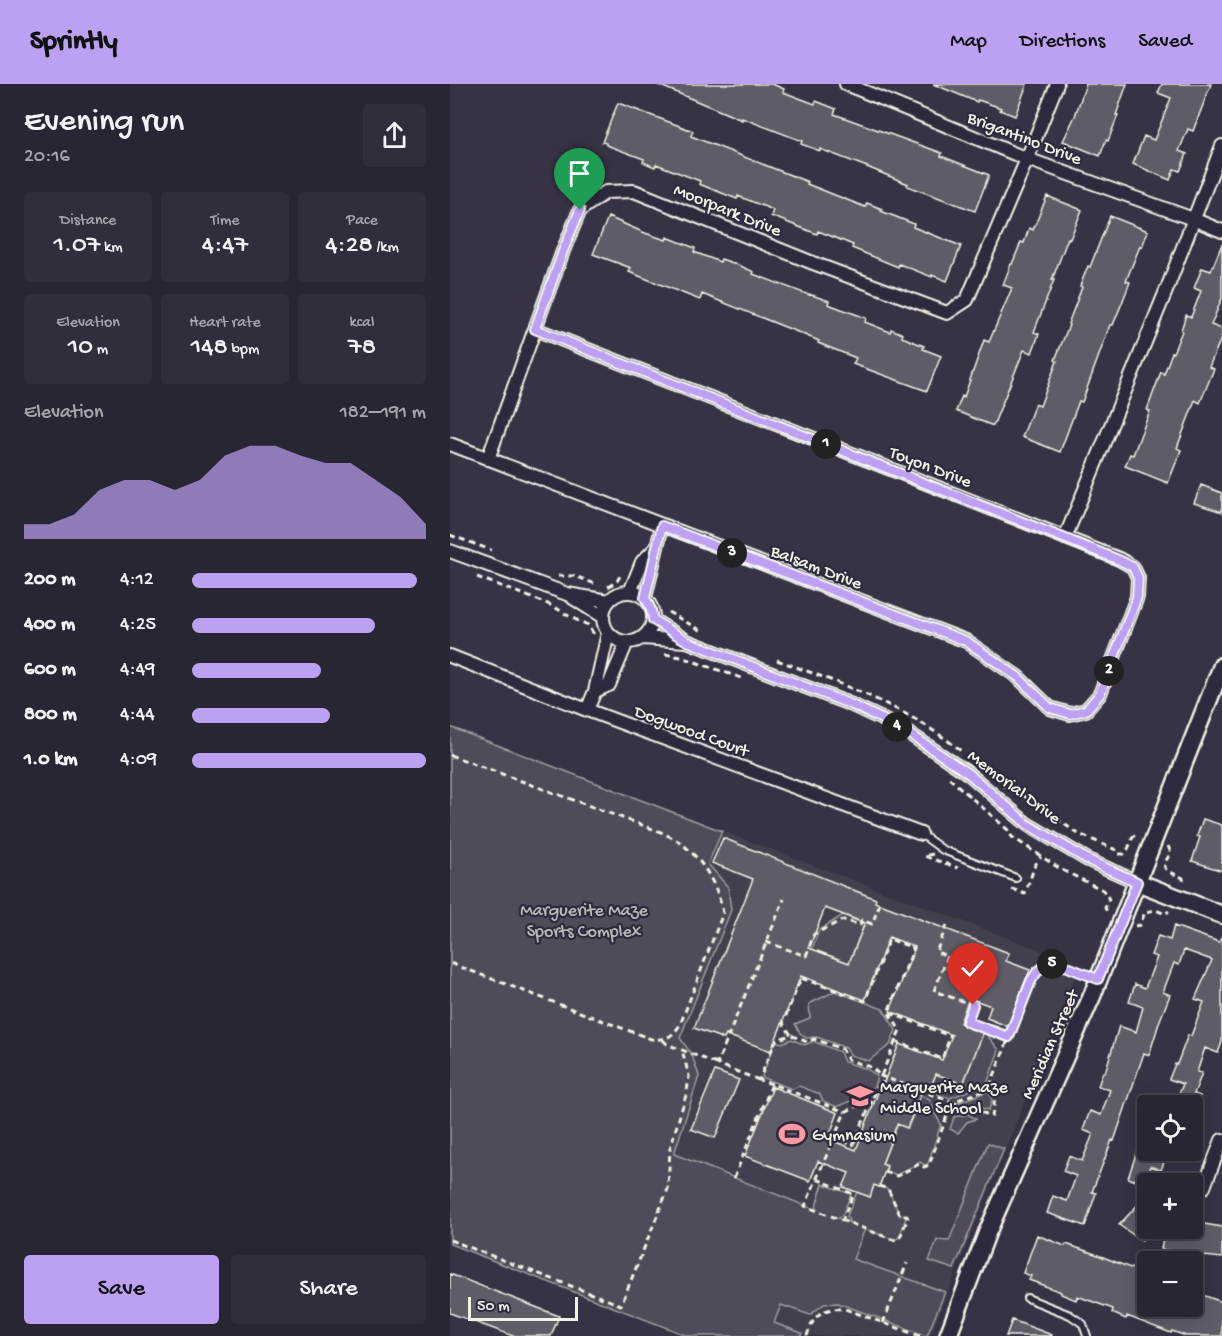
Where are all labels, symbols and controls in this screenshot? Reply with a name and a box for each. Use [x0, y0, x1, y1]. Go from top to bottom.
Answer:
text: Sprintly [30, 26, 117, 59]
text: Map [950, 30, 987, 55]
text: Directions [1020, 30, 1105, 55]
text: Saved [1138, 30, 1192, 55]
text: Evening run [24, 104, 184, 142]
button: share [363, 104, 426, 167]
street label: Brigantino Drive [963, 108, 1085, 171]
text: 20:16 [24, 146, 70, 169]
pin [554, 148, 605, 210]
icon: arrive [563, 157, 596, 190]
street label: Moorpark Drive [670, 180, 785, 243]
text: Distance [60, 212, 116, 231]
text: Time [210, 212, 240, 231]
text: Pace [346, 212, 378, 231]
text: 1.07 [53, 231, 100, 262]
text: 4:47 [202, 231, 248, 262]
text: 4:28 [325, 231, 373, 262]
text: km [100, 239, 123, 258]
text: /km [373, 239, 399, 258]
text: Elevation [56, 314, 120, 333]
text: Heart rate [189, 314, 261, 333]
text: kcal [350, 314, 374, 333]
text: 10 [68, 333, 93, 364]
text: 148 [191, 333, 228, 364]
text: 78 [348, 333, 376, 364]
text: m [93, 341, 108, 360]
text: bpm [228, 341, 259, 360]
text: Elevation [24, 402, 104, 425]
text: 182–191 m [340, 402, 426, 425]
pin: 1 [811, 429, 841, 459]
text: 1 [823, 434, 829, 453]
street label: Toyon Drive [885, 443, 975, 494]
pin: 3 [717, 538, 747, 568]
street label: Balsam Drive [767, 541, 865, 596]
text: 3 [728, 543, 736, 562]
text: 200 m [24, 569, 75, 592]
text: 4:12 [120, 569, 154, 592]
text: 400 m [24, 614, 75, 637]
text: 4:25 [120, 614, 156, 637]
pin: 2 [1094, 656, 1124, 686]
text: 600 m [24, 659, 76, 682]
text: 4:49 [120, 659, 155, 682]
text: 2 [1105, 661, 1113, 680]
street label: Dogwood Court [630, 702, 753, 763]
text: 800 m [24, 704, 77, 727]
text: 4:44 [120, 704, 155, 727]
pin: 4 [882, 712, 912, 742]
text: 4 [893, 717, 901, 736]
street label: Memorial Drive [963, 746, 1065, 830]
text: 1.0 km [24, 749, 78, 772]
text: 4:09 [120, 749, 157, 772]
park label: Marguerite Maze Sports Complex [520, 901, 649, 943]
pin [947, 943, 998, 1005]
pin: 5 [1037, 949, 1067, 979]
icon: check [956, 952, 989, 985]
text: 5 [1048, 954, 1056, 973]
street label: Meridian Street [1018, 986, 1085, 1103]
place label: Marguerite Maze Middle School [880, 1078, 1008, 1120]
school or university icon: Marguerite Maze Middle School [845, 1081, 875, 1111]
map controls [1137, 1095, 1203, 1317]
button: locate [1137, 1095, 1203, 1161]
sports icon: Gymnasium [777, 1119, 807, 1149]
place label: Gymnasium [812, 1126, 896, 1147]
button: + [1137, 1173, 1203, 1239]
button: − [1137, 1251, 1203, 1317]
button: Save [24, 1255, 219, 1324]
button: Share [231, 1255, 426, 1324]
scale bar [468, 1294, 578, 1322]
text: 50 m [477, 1298, 510, 1317]

